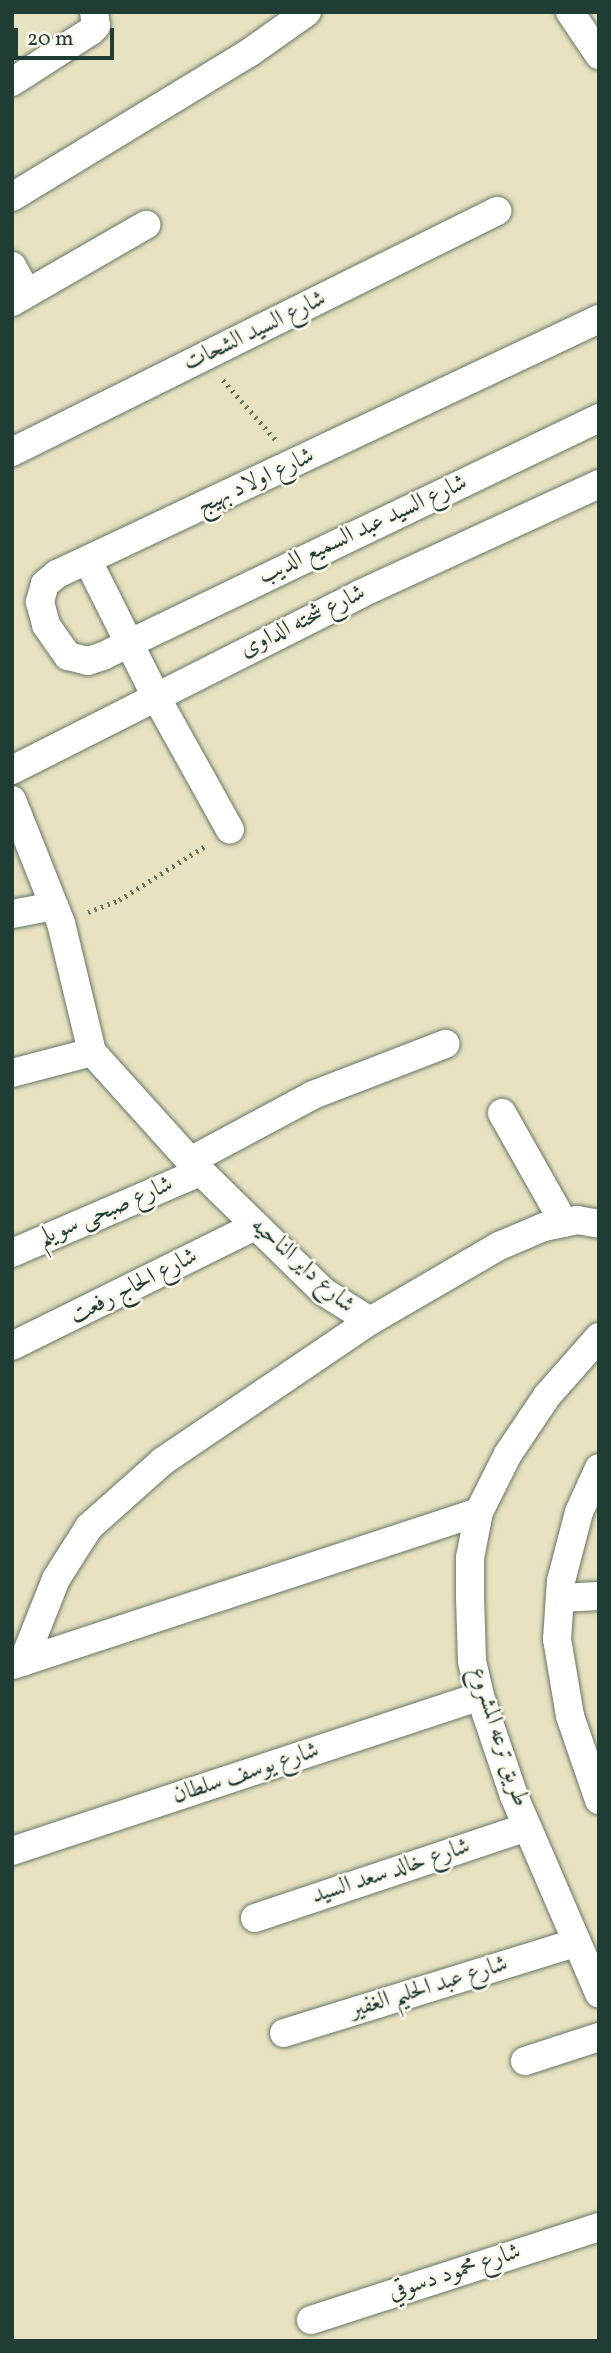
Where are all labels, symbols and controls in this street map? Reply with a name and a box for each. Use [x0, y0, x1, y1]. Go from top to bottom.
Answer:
scale bar [18, 14, 117, 58]
text: 20 m [27, 25, 73, 54]
street label: شارع السيد الشحات [179, 285, 331, 379]
street label: شارع اولاد بهيج [193, 442, 319, 522]
street label: شارع السيد عبد السميع الديب [254, 469, 472, 591]
street label: شارع شحته الداوى [235, 579, 371, 665]
street label: شارع صبحى سويلم [34, 1171, 178, 1253]
street label: شارع داير الناحيه [244, 1212, 360, 1320]
street label: شارع الحاج رفعت [65, 1242, 203, 1332]
street label: طريق ترعه المشروع [462, 1663, 534, 1811]
street label: شارع يوسف سلطان [169, 1737, 323, 1811]
street label: شارع خالد سعد السيد [308, 1833, 474, 1911]
street label: شارع عبد الحليم الغفير [347, 1950, 511, 2026]
street label: شارع محمود دسوقي [385, 2238, 525, 2308]

